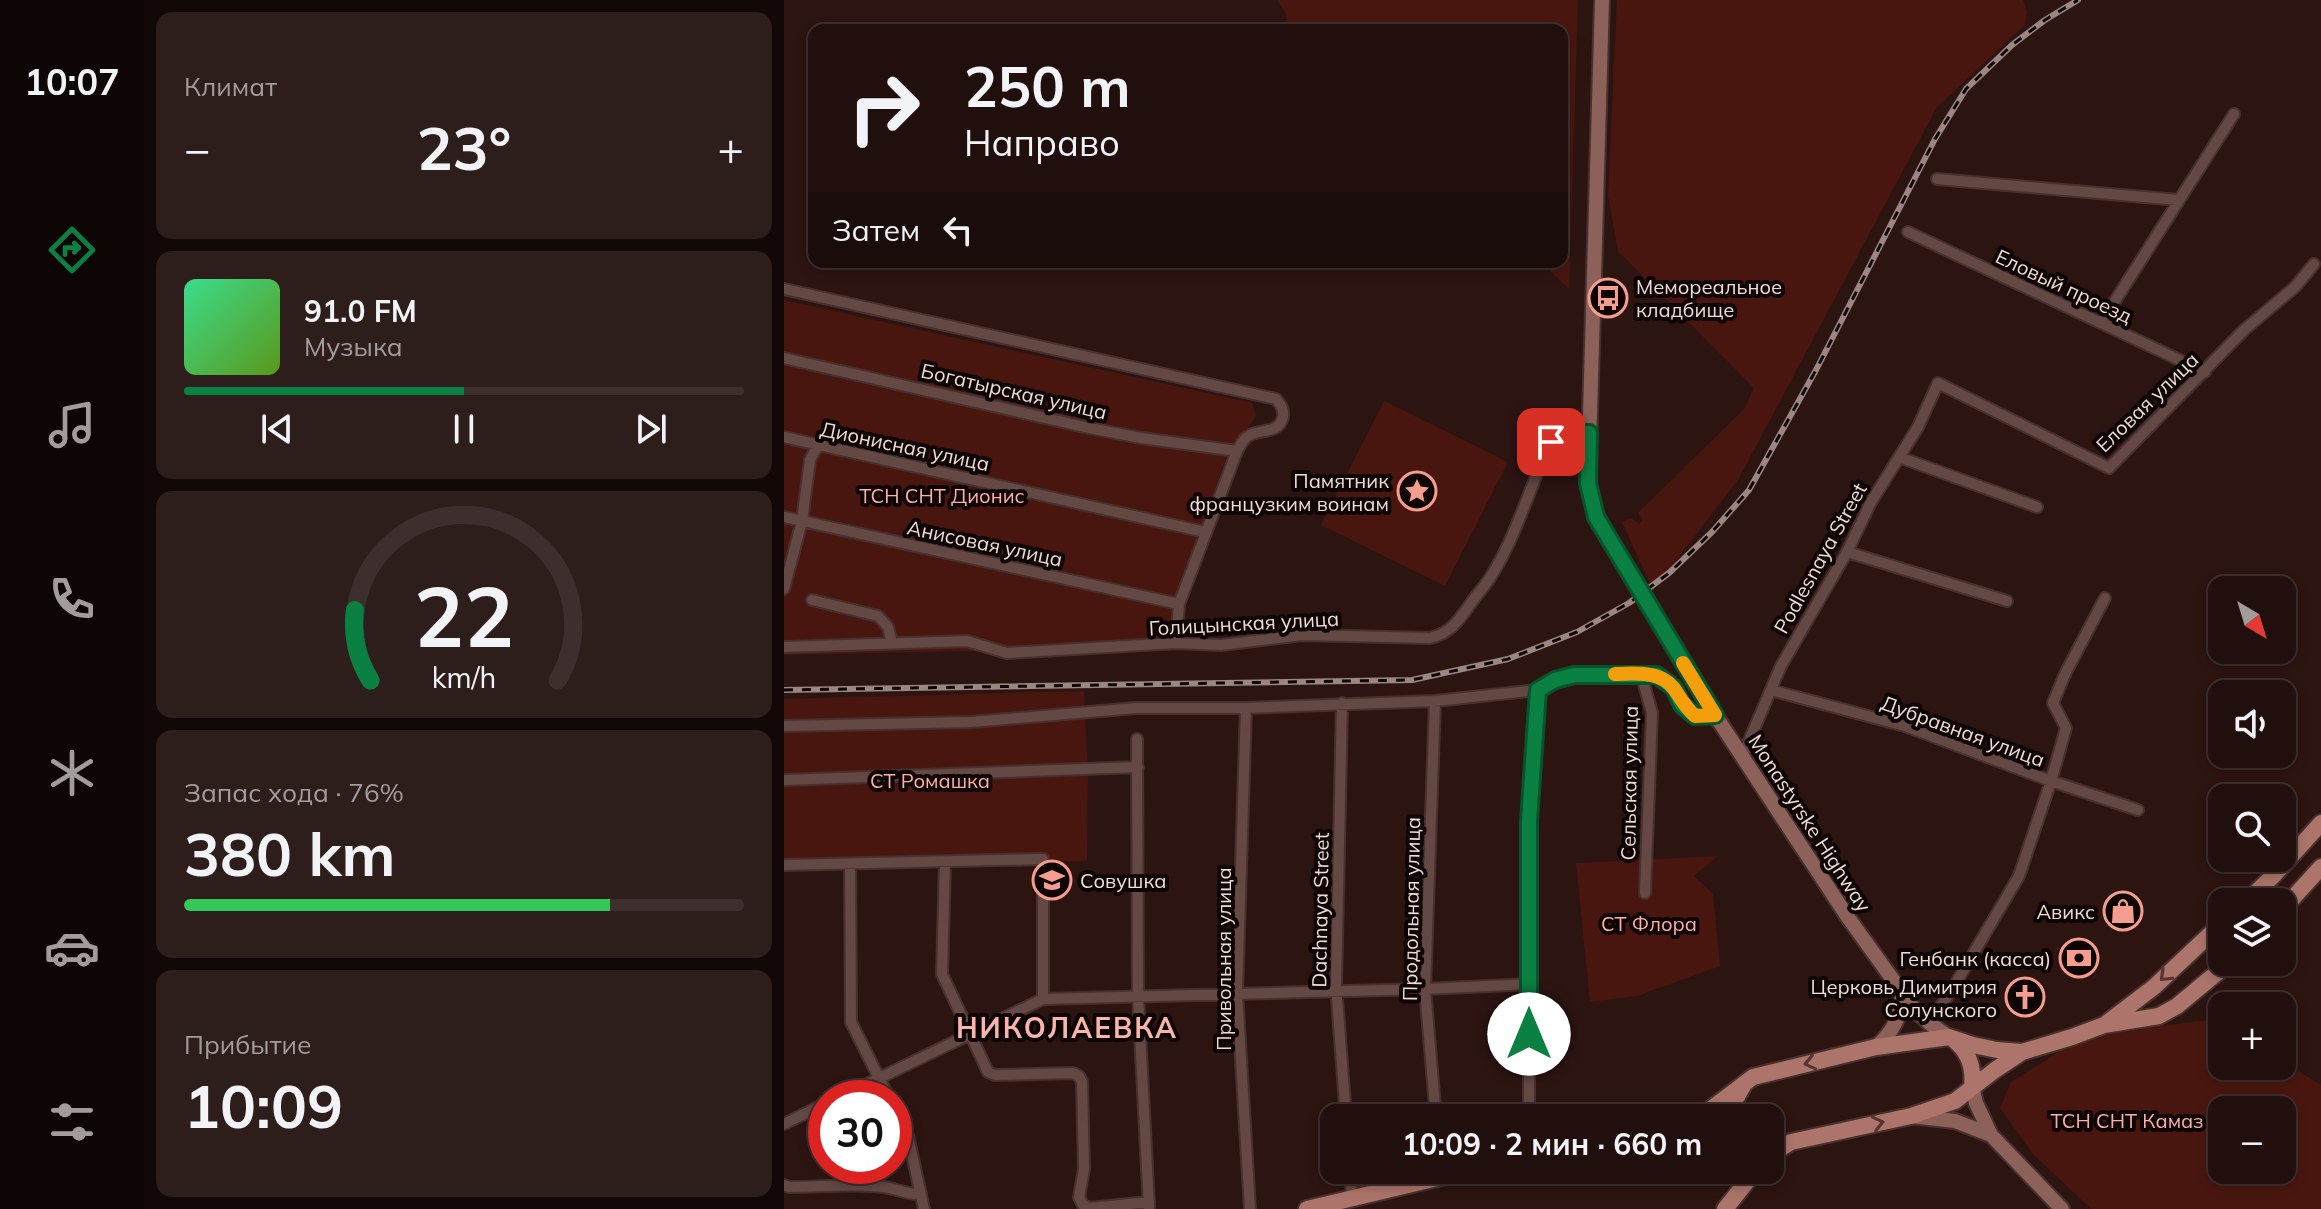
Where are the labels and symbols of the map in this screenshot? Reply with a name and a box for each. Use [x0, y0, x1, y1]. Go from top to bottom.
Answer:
street label: Еловый проезд [1992, 243, 2136, 329]
place label: Мемореальное кладбище [1636, 274, 1782, 322]
bus stop icon: Мемореальное кладбище [1587, 277, 1629, 319]
street label: Еловая улица [2090, 347, 2204, 457]
street label: Богатырская улица [919, 357, 1109, 425]
pin [1517, 408, 1585, 476]
street label: Дионисная улица [818, 416, 992, 476]
place label: Памятник французким воинам [1189, 468, 1389, 516]
place icon: Памятник французким воинам [1396, 470, 1438, 512]
street label: Podlesnaya Street [1768, 478, 1872, 638]
park label: ТСН СНТ Дионис [859, 483, 1025, 508]
street label: Анисовая улица [905, 514, 1065, 572]
north arrow [2208, 576, 2296, 664]
street label: Голицынская улица [1148, 606, 1340, 640]
street label: Дубравная улица [1878, 690, 2048, 772]
street label: Сельская улица [1615, 705, 1643, 861]
street label: Monastyrske Highway [1743, 730, 1877, 917]
park label: СТ Ромашка [870, 768, 990, 793]
street label: Продольная улица [1397, 817, 1425, 1001]
street label: Dachnaya Street [1306, 832, 1334, 988]
school or university icon: Совушка [1031, 859, 1073, 901]
street label: Привольная улица [1211, 867, 1236, 1051]
place label: Совушка [1080, 868, 1166, 893]
shop icon: Авикс [2102, 890, 2144, 932]
place label: Авикс [2036, 899, 2095, 924]
park label: СТ Флора [1601, 911, 1697, 936]
bank icon: Генбанк (касса) [2058, 937, 2100, 979]
place label: Генбанк (касса) [1899, 946, 2051, 971]
one-way arrow [2160, 967, 2174, 982]
place label: Церковь Димитрия Солунского [1810, 974, 1997, 1022]
church icon: Церковь Димитрия Солунского [2004, 976, 2046, 1018]
position arrow [1487, 992, 1571, 1076]
district label: НИКОЛАЕВКА [956, 1010, 1178, 1045]
one-way arrow [1804, 1054, 1818, 1071]
speed limit sign: 30 [808, 1080, 912, 1184]
park label: ТСН СНТ Камаз [2051, 1108, 2203, 1133]
one-way arrow [1871, 1116, 1885, 1133]

